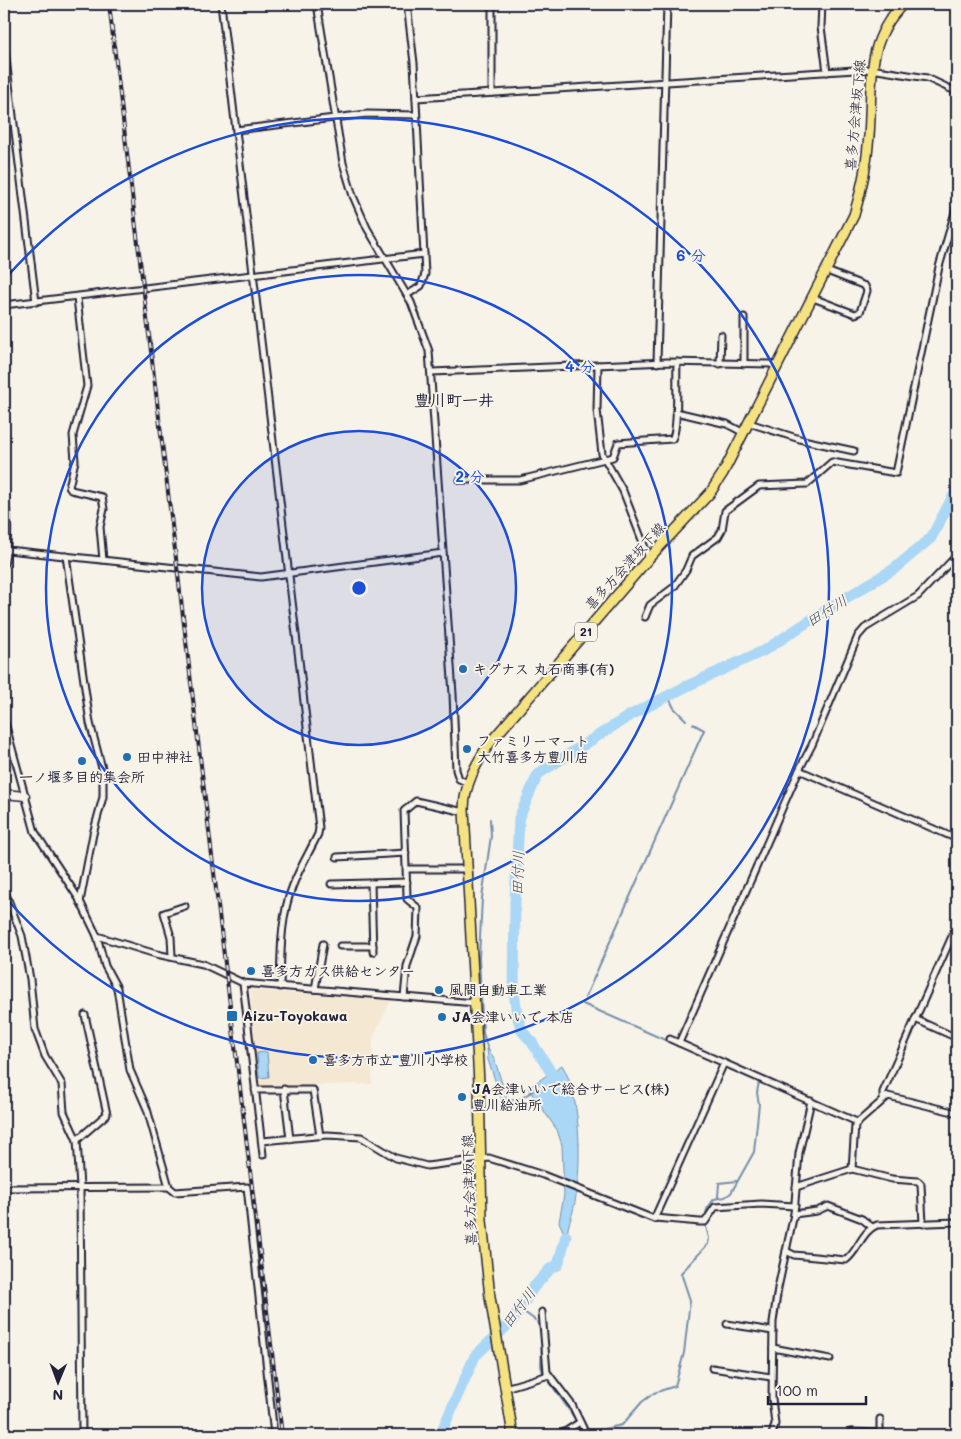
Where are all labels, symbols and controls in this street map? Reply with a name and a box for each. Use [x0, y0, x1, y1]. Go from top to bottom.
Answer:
street label: 喜多方会津坂下線 [840, 58, 869, 172]
text: 6 分 [676, 245, 706, 265]
text: 4 分 [565, 356, 595, 376]
district label: 豊川町一井 [414, 389, 494, 410]
text: 2 分 [456, 466, 484, 486]
street label: 喜多方会津坂下線 [580, 518, 669, 614]
centre of rings [350, 579, 368, 597]
water label: 田付川 [802, 590, 851, 631]
road number: 21 [575, 622, 597, 642]
place label: キグナス 丸石商事(有) [473, 659, 614, 678]
marker: キグナス 丸石商事(有) [457, 663, 469, 675]
place label: ファミリーマート 大竹喜多方豊川店 [477, 731, 590, 766]
marker: ファミリーマート 大竹喜多方豊川店 [461, 743, 473, 755]
place label: 田中神社 [137, 747, 193, 766]
marker: 田中神社 [121, 751, 133, 763]
marker: 一ノ堰多目的集会所 [76, 755, 88, 767]
place label: 一ノ堰多目的集会所 [19, 767, 145, 786]
water label: 田付川 [506, 850, 528, 896]
place label: 喜多方ガス供給センター [261, 961, 415, 980]
marker: 喜多方ガス供給センター [245, 965, 257, 977]
place label: 風間自動車工業 [449, 980, 547, 999]
marker: 風間自動車工業 [433, 984, 445, 996]
place label: Aizu-Toyokawa [243, 1006, 348, 1025]
place label: JA会津いいで 本店 [452, 1007, 574, 1026]
marker: Aizu-Toyokawa [225, 1009, 239, 1023]
marker: JA会津いいで 本店 [436, 1011, 448, 1023]
place label: 喜多方市立 豊川小学校 [323, 1050, 468, 1069]
marker: 喜多方市立 豊川小学校 [307, 1054, 319, 1066]
place label: JA会津いいで総合サービス(株) 豊川給油所 [472, 1079, 669, 1114]
marker: JA会津いいで総合サービス(株) 豊川給油所 [456, 1091, 468, 1103]
street label: 喜多方会津坂下線 [457, 1134, 480, 1246]
water label: 田付川 [497, 1283, 540, 1331]
north arrow [32, 1356, 82, 1406]
scale bar [768, 1374, 866, 1406]
text: 100 m [776, 1380, 818, 1400]
text: N [52, 1386, 63, 1405]

